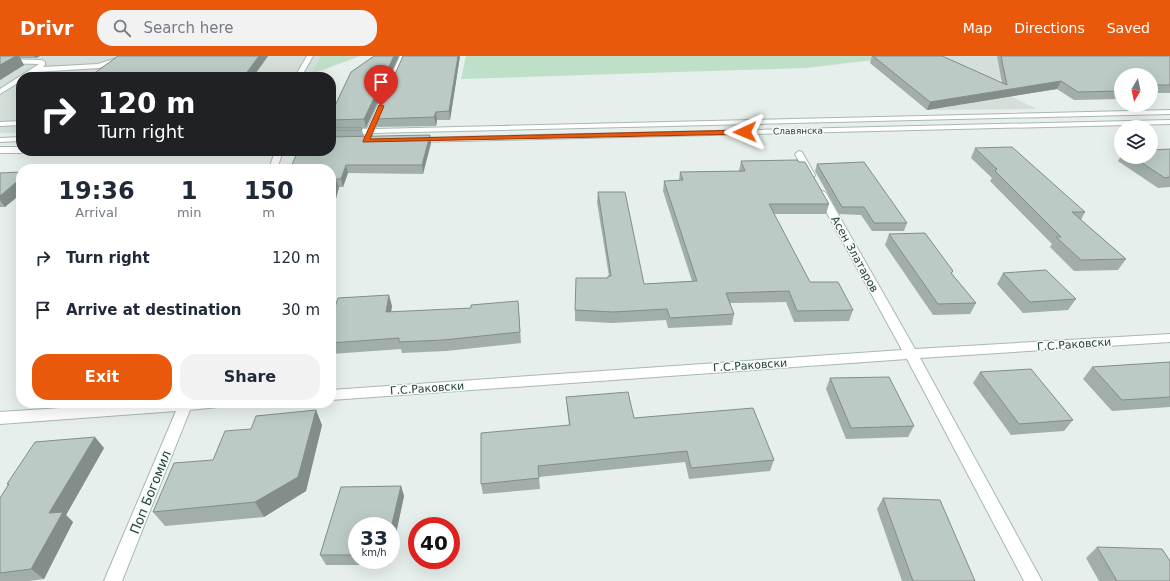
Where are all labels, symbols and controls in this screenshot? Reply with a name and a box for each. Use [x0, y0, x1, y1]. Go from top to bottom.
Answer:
search box [97, 10, 377, 46]
text: Drivr [20, 17, 73, 39]
icon: search [111, 17, 133, 39]
text: Search here [143, 19, 234, 37]
text: Map [963, 20, 992, 36]
text: Directions [1014, 20, 1085, 36]
text: Saved [1107, 20, 1150, 36]
pin [364, 65, 398, 106]
north arrow [1114, 68, 1158, 112]
map controls [1114, 68, 1158, 164]
icon: arrive [370, 71, 392, 93]
text: 120 m [98, 87, 195, 120]
icon: right [32, 88, 84, 140]
position arrow [724, 111, 766, 153]
button: layers [1114, 120, 1158, 164]
text: Turn right [98, 121, 184, 142]
street label: Славянска [773, 126, 823, 136]
text: 19:36 [58, 177, 135, 205]
text: 1 [181, 177, 197, 205]
text: 150 [244, 177, 294, 205]
text: Arrival [75, 205, 118, 220]
text: min [177, 205, 201, 220]
text: m [262, 205, 275, 220]
street label: Асен Златаров [828, 214, 881, 295]
icon: right [32, 247, 54, 269]
text: Turn right [66, 249, 150, 267]
text: 120 m [272, 249, 320, 267]
icon: arrive [32, 299, 54, 321]
text: Arrive at destination [66, 301, 241, 319]
text: 30 m [282, 301, 320, 319]
street label: Г.С.Раковски [1036, 335, 1112, 354]
button: Exit [32, 354, 172, 400]
button: Share [180, 354, 320, 400]
street label: Г.С.Раковски [712, 356, 788, 375]
street label: Г.С.Раковски [389, 379, 465, 398]
street label: Поп Богомил [127, 448, 174, 536]
speed limit sign: 40 [408, 517, 460, 569]
text: 33 [360, 526, 388, 550]
text: km/h [361, 547, 387, 558]

